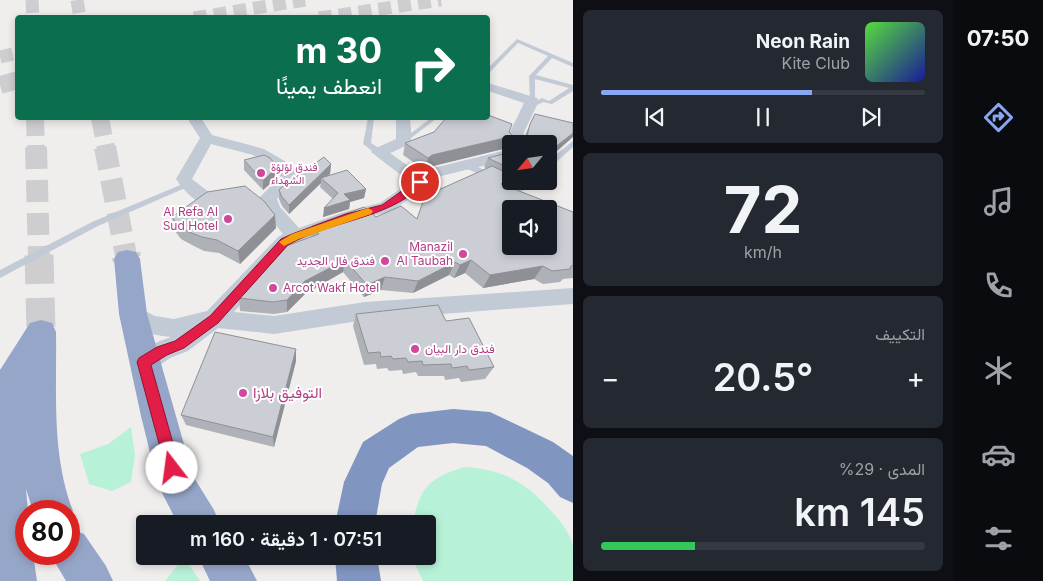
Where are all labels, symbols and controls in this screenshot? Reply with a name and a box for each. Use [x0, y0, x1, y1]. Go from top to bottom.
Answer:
text: 07:50 [967, 25, 1029, 51]
text: 30 m [296, 29, 382, 71]
text: Neon Rain [756, 30, 850, 53]
icon: right [400, 35, 465, 100]
text: Kite Club [781, 53, 850, 73]
text: انعطف يمينًا [276, 73, 382, 99]
icon: directions [981, 100, 1016, 135]
icon: previous [641, 103, 669, 131]
icon: pause [749, 103, 777, 131]
icon: next [857, 103, 885, 131]
north arrow [502, 135, 558, 190]
map controls [502, 135, 557, 255]
place label: فندق لؤلؤة الشهداء [271, 160, 318, 187]
pin [399, 161, 441, 203]
marker: فندق لؤلؤة الشهداء [255, 167, 267, 179]
icon: arrive [406, 168, 434, 196]
text: 72 [724, 170, 802, 249]
icon: music [981, 184, 1016, 219]
button: sound [502, 200, 557, 255]
place label: Al Refa Al Sud Hotel [163, 204, 218, 233]
marker: Al Refa Al Sud Hotel [222, 213, 234, 225]
place label: Manazil Al Taubah [396, 239, 453, 268]
text: km/h [744, 242, 782, 262]
marker: Manazil Al Taubah [457, 248, 469, 260]
place label: فندق فال الجديد [297, 253, 375, 269]
marker: فندق فال الجديد [379, 255, 391, 267]
icon: phone [981, 268, 1016, 303]
place label: Arcot Wakf Hotel [283, 280, 379, 295]
marker: Arcot Wakf Hotel [267, 282, 279, 294]
text: التكييف [875, 324, 925, 344]
place label: فندق دار البيان [425, 341, 495, 357]
marker: فندق دار البيان [409, 343, 421, 355]
icon: climate [981, 353, 1016, 388]
text: 20.5° [713, 354, 813, 400]
text: − [601, 361, 620, 395]
text: + [906, 361, 925, 395]
place label: التوفيق بلازا [253, 383, 322, 403]
marker: التوفيق بلازا [237, 387, 249, 399]
icon: car [981, 437, 1016, 472]
position arrow [145, 441, 197, 493]
text: المدى · 29% [839, 459, 925, 479]
text: 145 km [794, 489, 925, 535]
speed limit sign: 80 [15, 500, 80, 565]
icon: filters [981, 521, 1016, 556]
text: 07:51 · 1 دقيقة · 160 m [190, 528, 382, 551]

